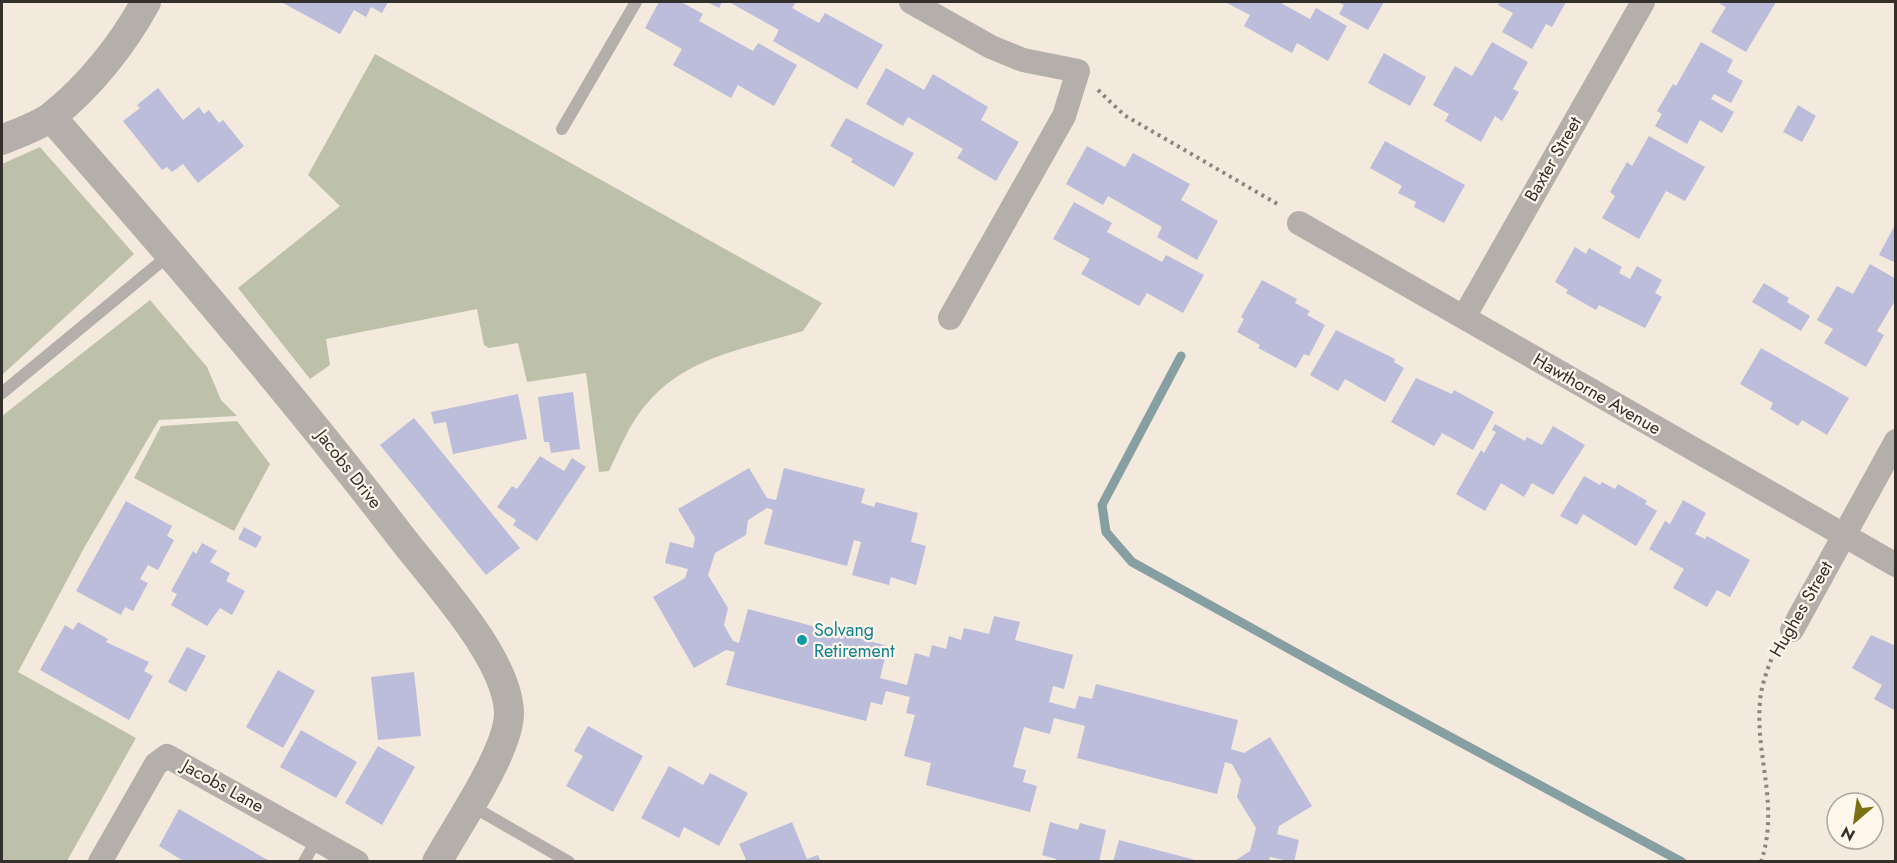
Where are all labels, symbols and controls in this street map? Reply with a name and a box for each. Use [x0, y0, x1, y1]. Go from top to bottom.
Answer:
street label: Baxter Street [1518, 111, 1588, 206]
street label: Hawthorne Avenue [1528, 347, 1666, 441]
street label: Jacobs Drive [308, 422, 388, 514]
street label: Hughes Street [1763, 556, 1839, 662]
place label: Solvang Retirement [814, 617, 895, 664]
marker: Solvang Retirement [795, 633, 809, 647]
street label: Jacobs Lane [176, 752, 269, 819]
north arrow [1825, 791, 1885, 851]
text: N [1837, 821, 1859, 847]

